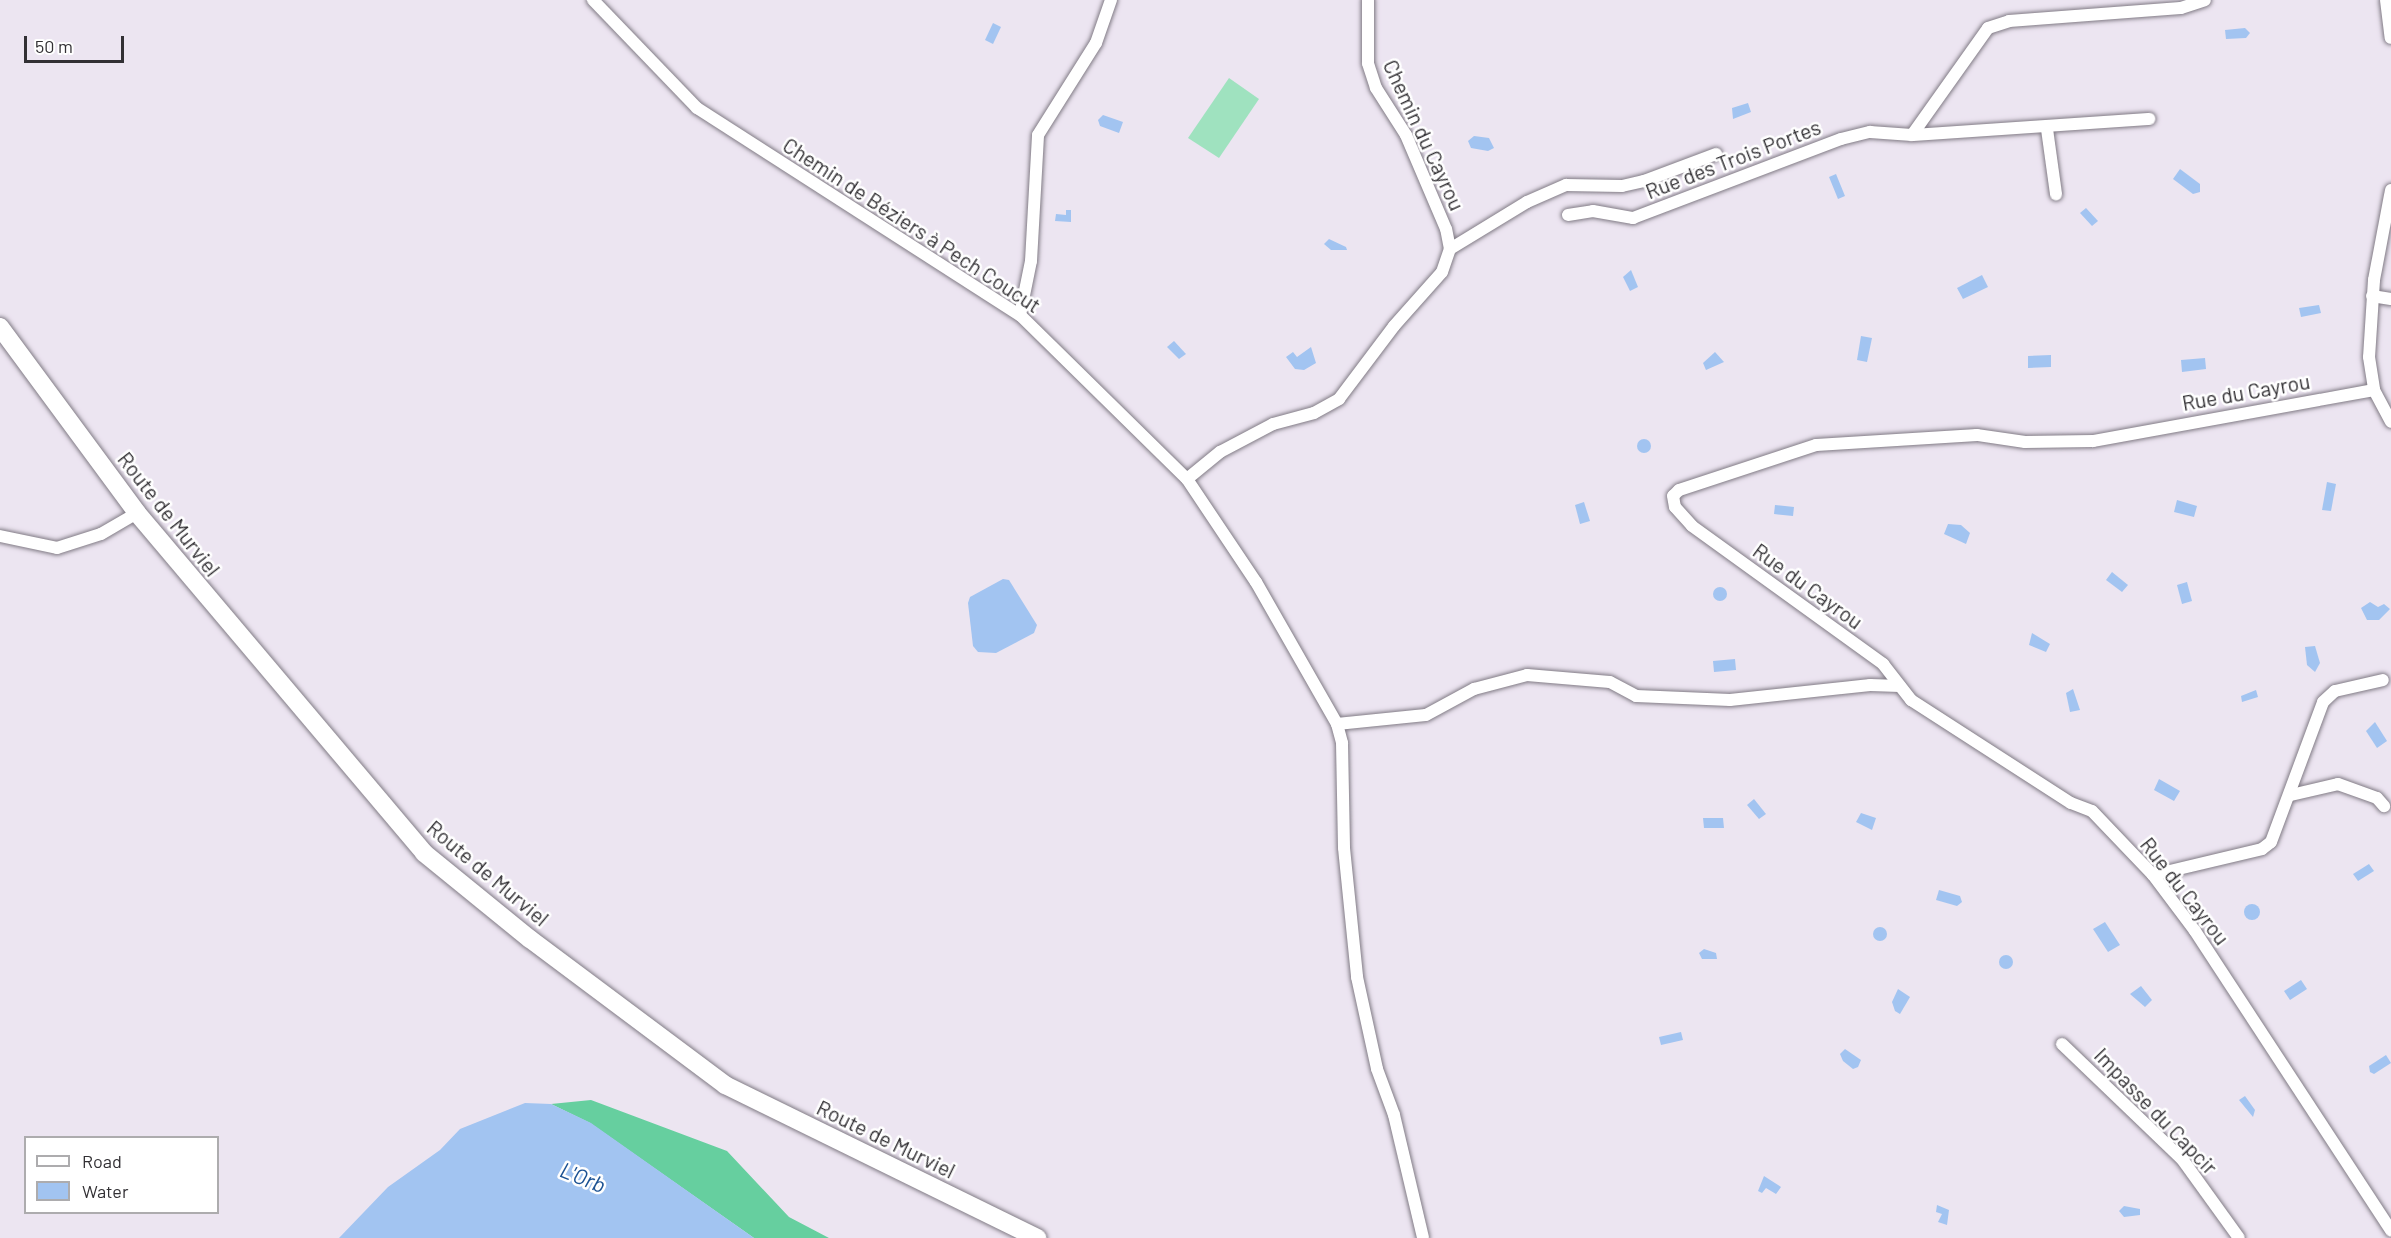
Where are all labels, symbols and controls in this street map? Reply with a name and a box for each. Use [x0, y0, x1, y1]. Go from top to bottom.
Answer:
scale bar [27, 24, 128, 62]
text: 50 m [35, 35, 73, 57]
street label: Chemin du Cayrou [1378, 56, 1470, 214]
street label: Rue des Trois Portes [1642, 114, 1824, 204]
street label: Chemin de Béziers à Pech Coucut [778, 132, 1046, 318]
street label: Rue du Cayrou [2180, 368, 2312, 416]
street label: Route de Murviel [113, 447, 225, 581]
street label: Rue du Cayrou [1748, 538, 1868, 634]
street label: Route de Murviel [422, 815, 554, 931]
street label: Rue du Cayrou [2135, 832, 2235, 950]
street label: Impasse du Capcir [2089, 1043, 2223, 1179]
street label: Route de Murviel [813, 1095, 959, 1183]
legend [24, 1136, 219, 1214]
text: Road [82, 1150, 122, 1172]
water label: L'Orb [556, 1156, 610, 1198]
text: Water [82, 1180, 129, 1202]

